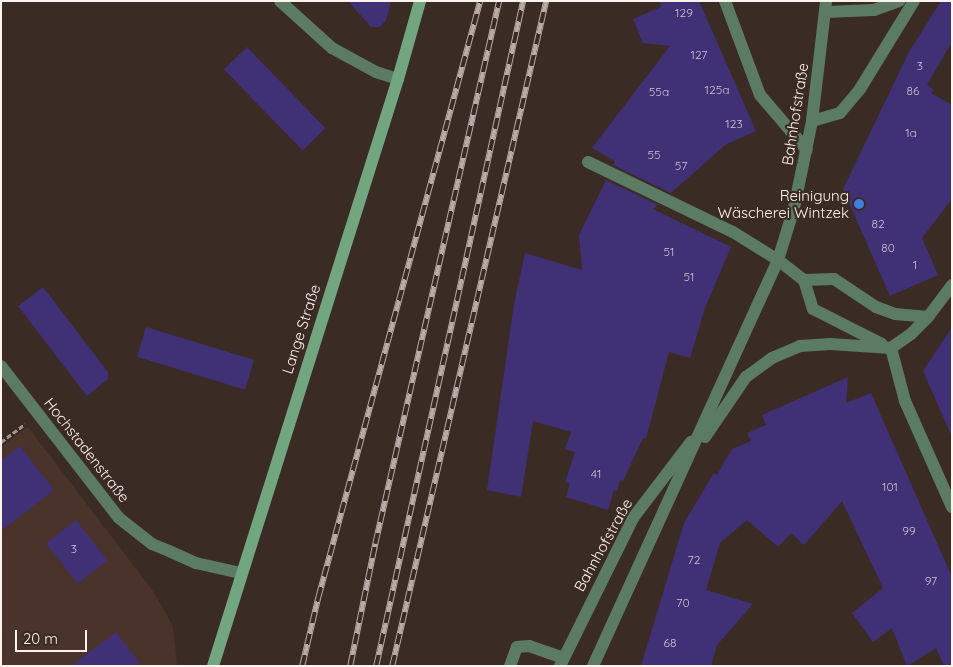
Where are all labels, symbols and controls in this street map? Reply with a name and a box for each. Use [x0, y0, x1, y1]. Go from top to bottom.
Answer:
house number: 129 [675, 6, 693, 20]
house number: 127 [690, 48, 708, 62]
house number: 3 [917, 59, 923, 73]
street label: Bahnhofstraße [778, 62, 812, 166]
house number: 125a [705, 83, 729, 97]
house number: 86 [907, 84, 919, 98]
house number: 55a [649, 85, 669, 99]
house number: 123 [725, 117, 743, 131]
house number: 1a [905, 126, 917, 140]
house number: 55 [647, 148, 661, 162]
house number: 57 [675, 159, 687, 173]
place label: Reinigung Wäscherei Wintzek [718, 186, 849, 221]
marker: Reinigung Wäscherei Wintzek [853, 198, 865, 210]
house number: 82 [871, 217, 885, 231]
house number: 80 [881, 241, 895, 255]
house number: 51 [664, 245, 674, 259]
house number: 1 [913, 258, 917, 272]
house number: 51 [684, 270, 694, 284]
street label: Lange Straße [278, 282, 324, 376]
street label: Hochstadenstraße [41, 394, 133, 506]
house number: 41 [591, 467, 601, 481]
house number: 101 [882, 480, 898, 494]
street label: Bahnhofstraße [570, 495, 636, 595]
house number: 99 [902, 524, 916, 538]
house number: 3 [71, 542, 77, 556]
house number: 72 [688, 553, 700, 567]
house number: 97 [925, 574, 937, 588]
house number: 70 [676, 596, 690, 610]
scale bar [18, 620, 90, 652]
text: 20 m [23, 629, 58, 648]
house number: 68 [664, 636, 676, 650]

